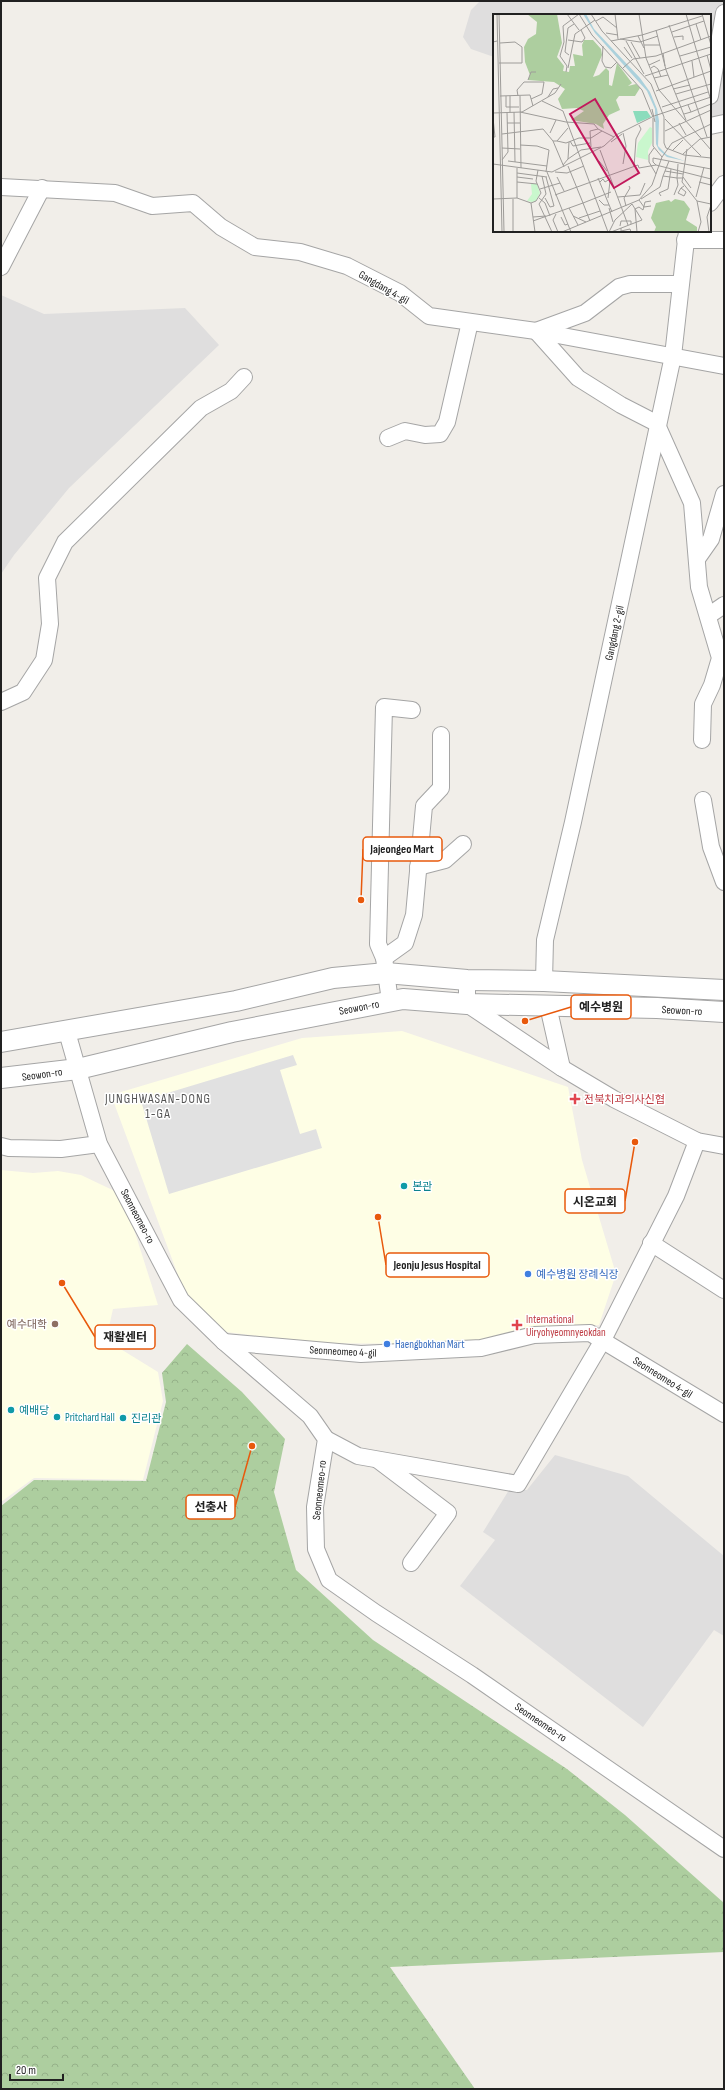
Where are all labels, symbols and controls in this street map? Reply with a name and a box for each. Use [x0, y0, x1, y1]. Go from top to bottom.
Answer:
inset map [493, 14, 711, 232]
street label: Gangdang 4-gil [356, 268, 411, 307]
street label: Gangdang 2-gil [602, 605, 627, 662]
callout: Jajeongeo Mart [363, 837, 442, 861]
text: Jajeongeo Mart [369, 842, 434, 857]
callout: 예수병원 [571, 995, 631, 1019]
street label: Seowon-ro [338, 997, 381, 1018]
text: 예수병원 [579, 1000, 623, 1015]
street label: Seowon-ro [661, 1003, 703, 1018]
street label: Seowon-ro [21, 1065, 64, 1084]
district label: JUNGHWASAN-DONG 1-GA [104, 1091, 211, 1122]
marker: 전북치과의사신협 [569, 1093, 581, 1105]
place label: 전북치과의사신협 [584, 1093, 665, 1106]
place label: 본관 [412, 1180, 432, 1193]
marker: 본관 [399, 1181, 409, 1191]
street label: Seonneomeo-ro [118, 1187, 158, 1246]
callout: 시온교회 [565, 1189, 625, 1213]
text: 시온교회 [573, 1195, 617, 1210]
callout: Jeonju Jesus Hospital [386, 1253, 489, 1277]
text: Jeonju Jesus Hospital [392, 1258, 481, 1273]
place label: 예수병원 장례식장 [536, 1268, 619, 1281]
marker: 예수병원 장례식장 [523, 1269, 533, 1279]
place label: International Uiryohyeomnyeokdan [526, 1313, 606, 1339]
place label: 예수대학 [7, 1318, 47, 1331]
marker: 예수대학 [50, 1319, 60, 1329]
marker: International Uiryohyeomnyeokdan [511, 1319, 523, 1331]
callout: 재활센터 [95, 1325, 155, 1349]
text: 재활센터 [103, 1330, 147, 1345]
place label: Haengbokhan Mart [395, 1338, 465, 1351]
marker: Haengbokhan Mart [382, 1339, 392, 1349]
street label: Seonneomeo 4-gil [309, 1343, 377, 1360]
street label: Seonneomeo 4-gil [631, 1354, 695, 1401]
place label: 예배당 [19, 1404, 49, 1417]
marker: 예배당 [6, 1405, 16, 1415]
place label: Pritchard Hall [65, 1411, 115, 1424]
marker: Pritchard Hall [52, 1412, 62, 1422]
place label: 진리관 [131, 1412, 161, 1425]
marker: 진리관 [118, 1413, 128, 1423]
street label: Seonneomeo-ro [310, 1459, 329, 1520]
callout: 선충사 [186, 1495, 235, 1519]
text: 선충사 [194, 1500, 228, 1515]
street label: Seonneomeo-ro [512, 1700, 569, 1745]
scale bar [10, 2056, 63, 2082]
text: 20 m [16, 2063, 36, 2078]

